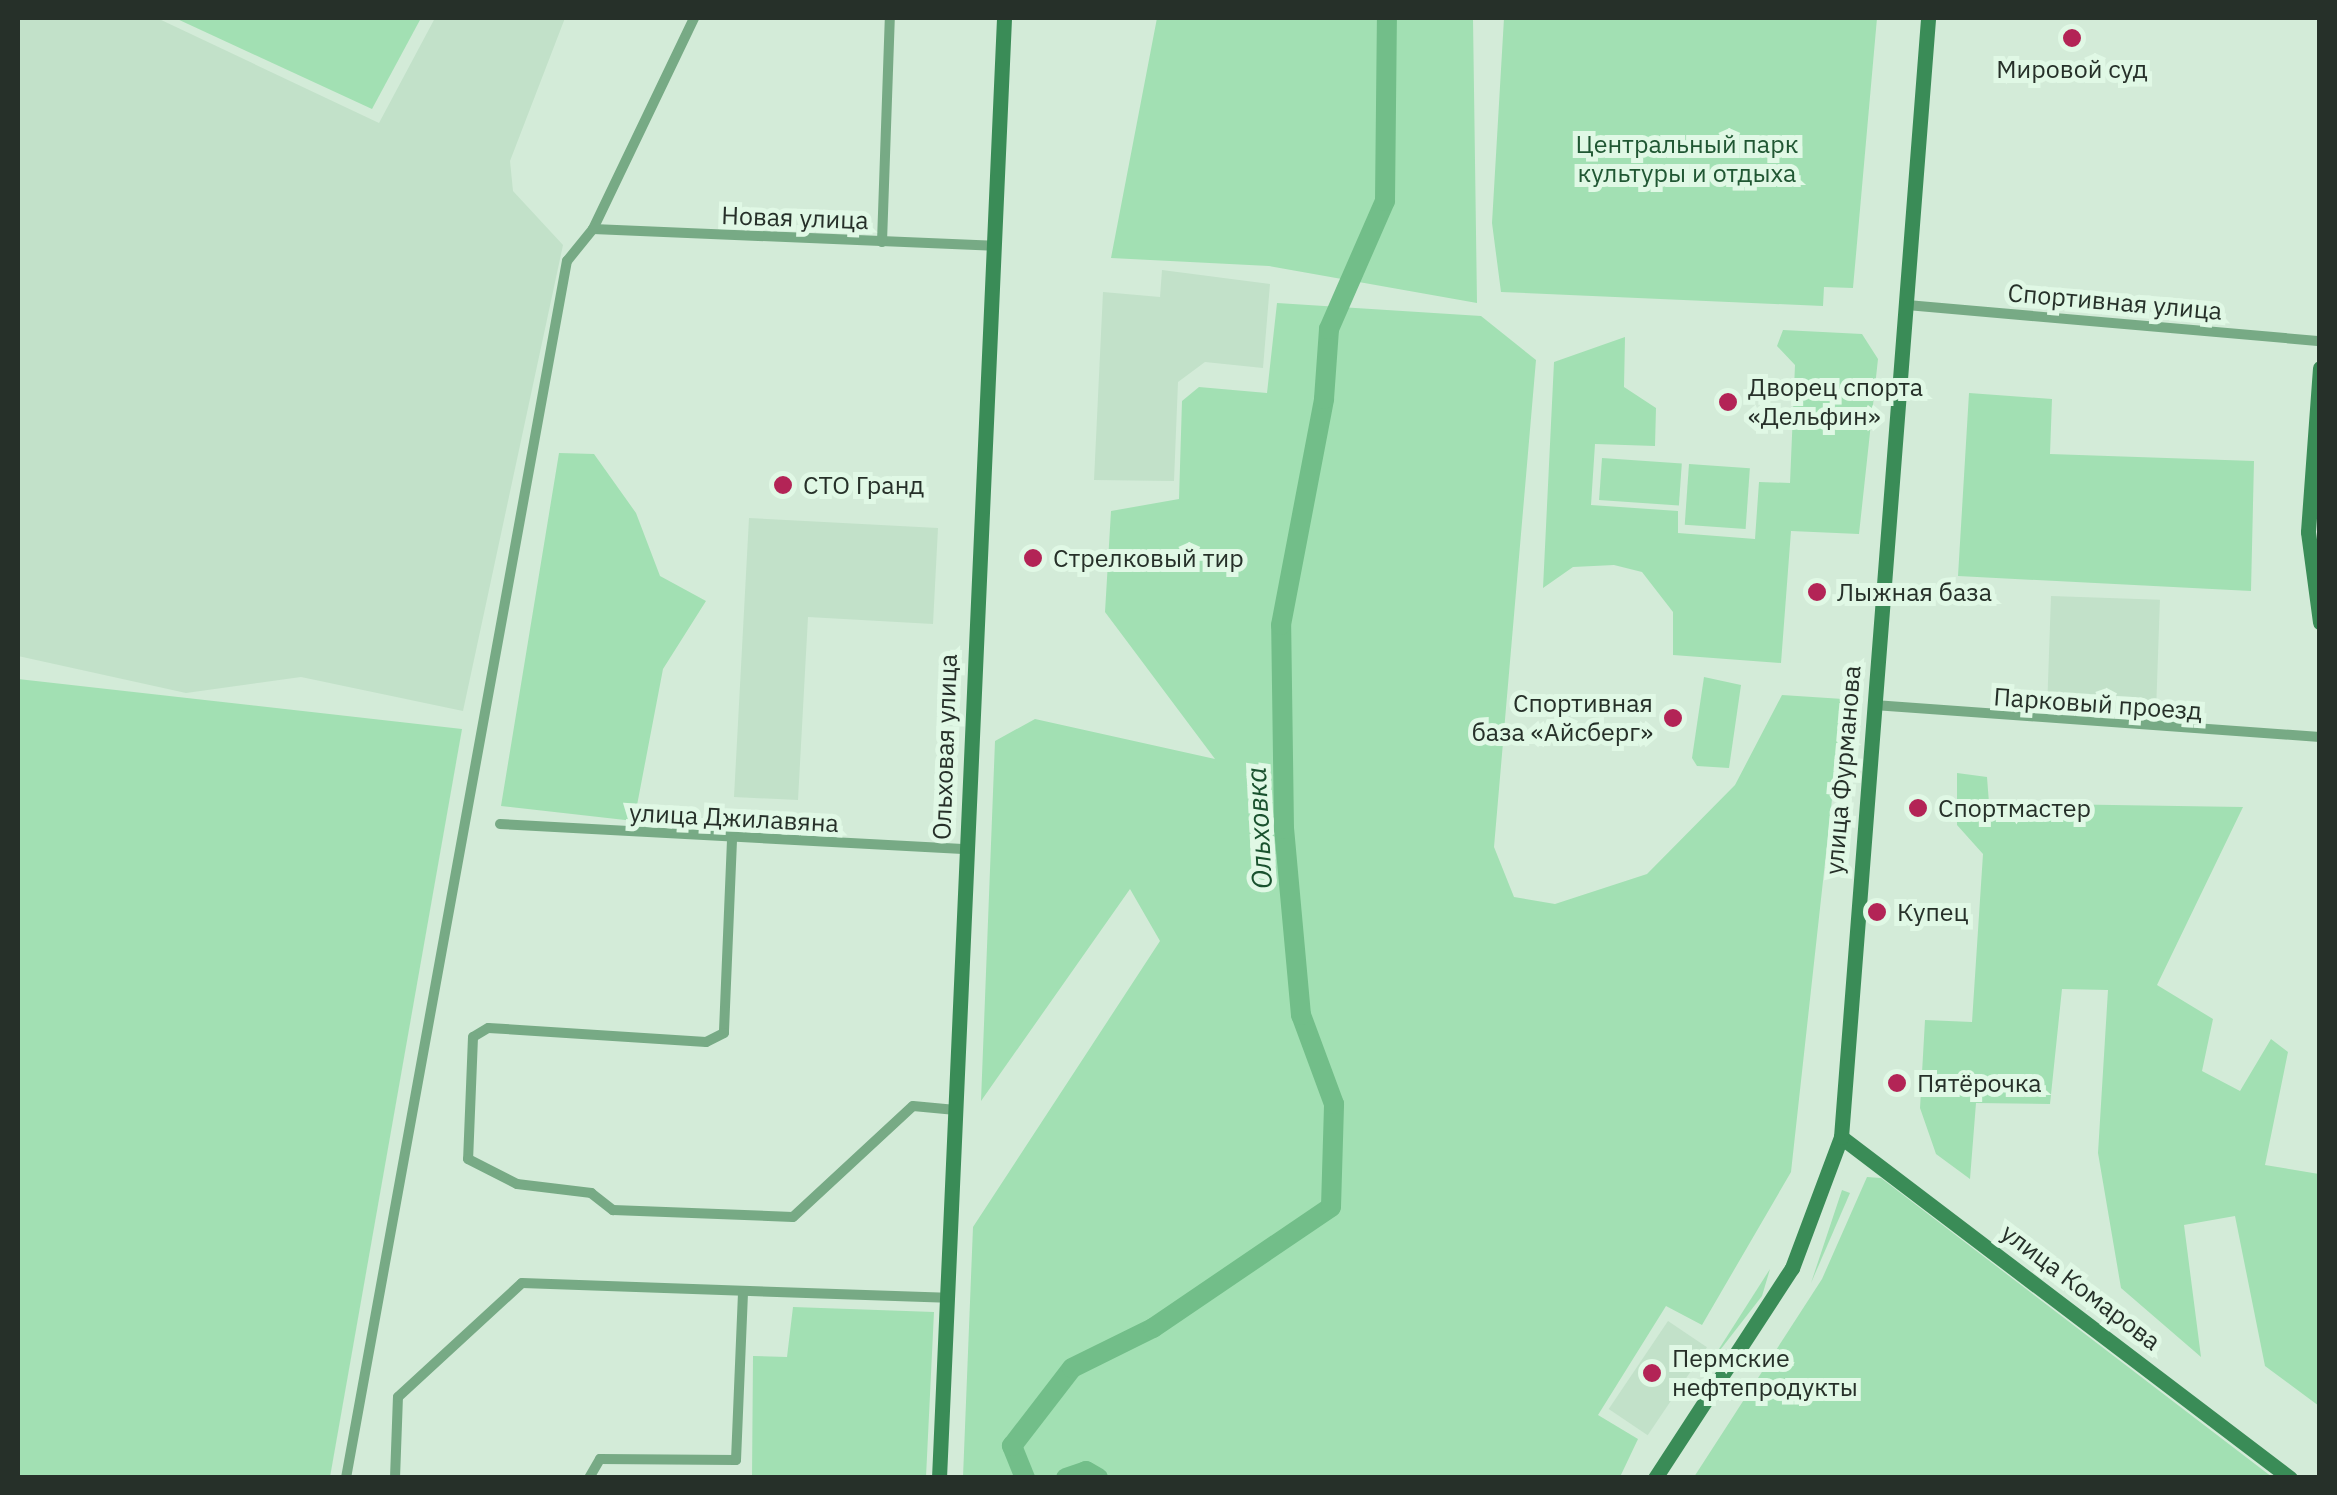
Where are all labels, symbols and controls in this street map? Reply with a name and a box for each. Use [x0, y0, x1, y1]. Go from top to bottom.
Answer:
marker: Мировой суд [2061, 27, 2083, 49]
place label: Мировой суд [1996, 54, 2148, 84]
park label: Центральный парк культуры и отдыха [1576, 130, 1798, 189]
street label: Новая улица [721, 200, 869, 236]
street label: Спортивная улица [2007, 278, 2223, 326]
place label: Дворец спорта «Дельфин» [1748, 373, 1923, 432]
marker: Дворец спорта «Дельфин» [1717, 391, 1739, 413]
place label: СТО Гранд [803, 470, 924, 500]
marker: СТО Гранд [772, 474, 794, 496]
place label: Стрелковый тир [1053, 543, 1244, 573]
marker: Стрелковый тир [1022, 547, 1044, 569]
place label: Лыжная база [1837, 577, 1992, 607]
marker: Лыжная база [1806, 581, 1828, 603]
street label: Ольховая улица [927, 653, 963, 841]
street label: улица Фурманова [1819, 664, 1867, 876]
street label: Парковый проезд [1993, 682, 2203, 726]
place label: Спортивная база «Айсберг» [1472, 689, 1653, 748]
marker: Спортивная база «Айсберг» [1662, 707, 1684, 729]
water label: Ольховка [1239, 766, 1279, 890]
place label: Спортмастер [1938, 793, 2091, 823]
marker: Спортмастер [1907, 797, 1929, 819]
street label: улица Джилавяна [628, 798, 840, 838]
place label: Купец [1897, 897, 1968, 927]
marker: Купец [1866, 901, 1888, 923]
place label: Пятёрочка [1917, 1068, 2042, 1098]
marker: Пятёрочка [1886, 1072, 1908, 1094]
street label: улица Комарова [1996, 1217, 2166, 1357]
place label: Пермские нефтепродукты [1672, 1344, 1858, 1403]
marker: Пермские нефтепродукты [1641, 1362, 1663, 1384]

